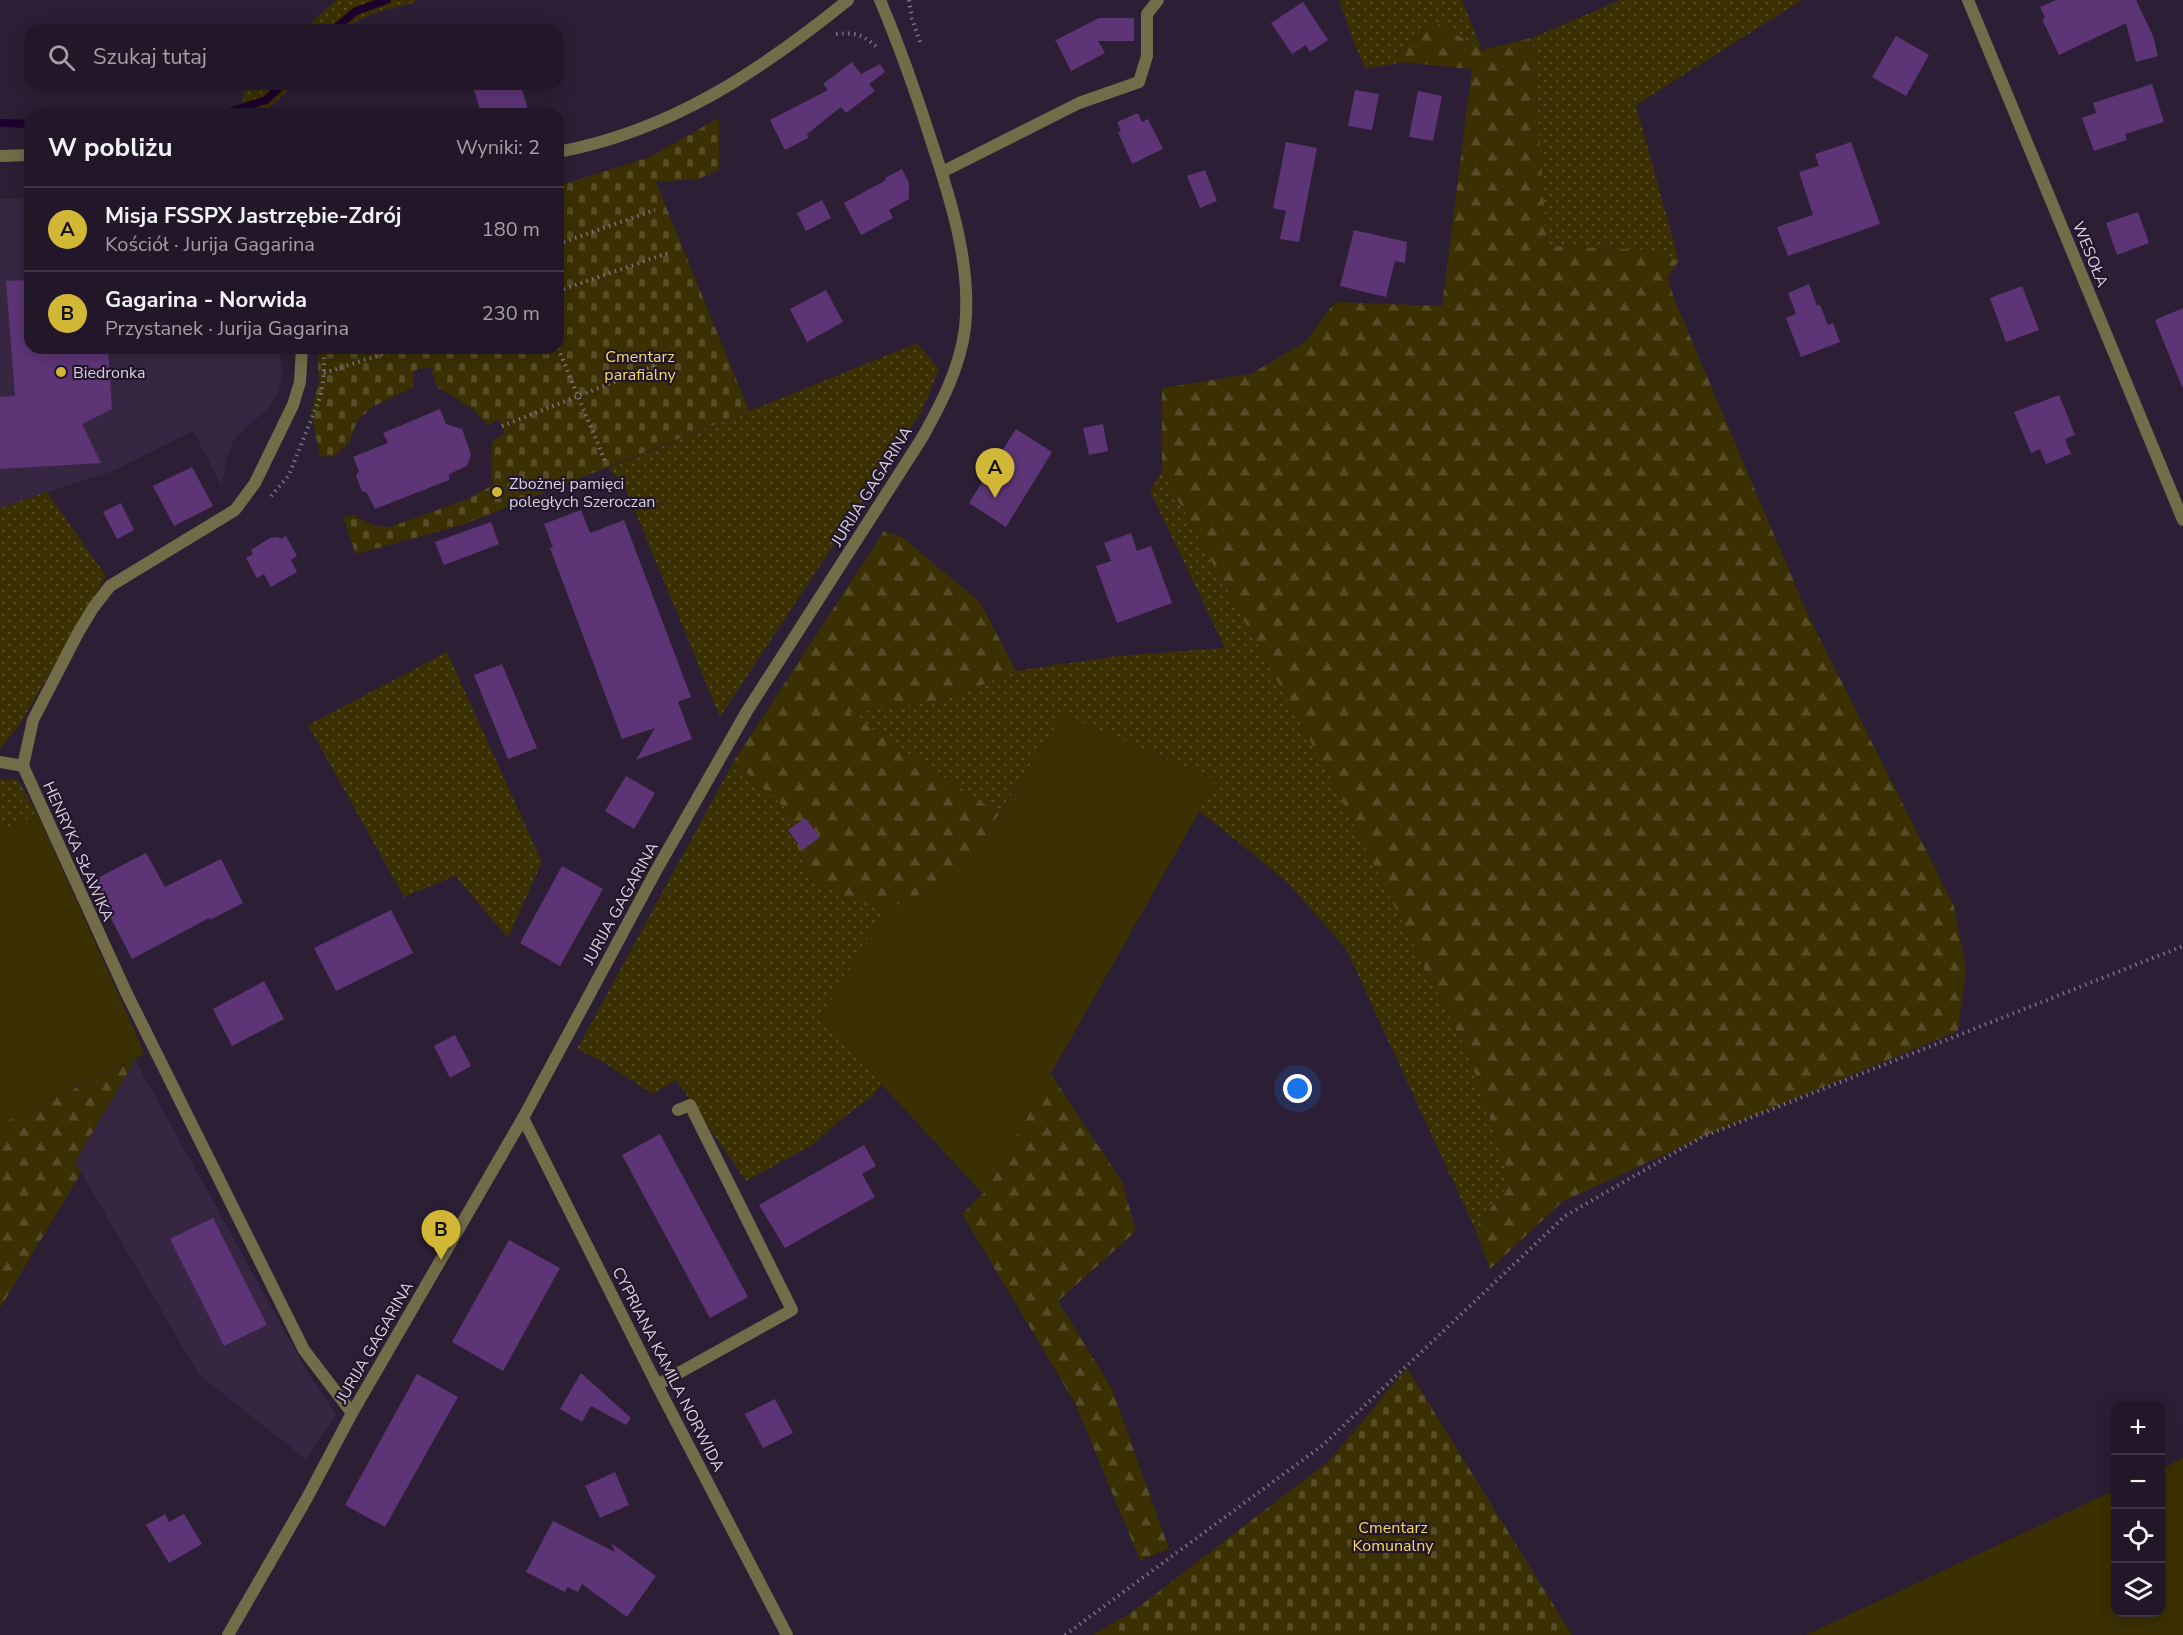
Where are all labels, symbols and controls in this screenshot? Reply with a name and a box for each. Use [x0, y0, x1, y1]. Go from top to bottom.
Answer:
search box [24, 24, 564, 90]
icon: search [45, 41, 78, 74]
text: Szukaj tutaj [93, 42, 207, 72]
text: W pobliżu [48, 130, 172, 165]
text: Wyniki: 2 [456, 134, 540, 161]
text: Misja FSSPX Jastrzębie-Zdrój [105, 201, 402, 231]
text: A [60, 216, 75, 243]
text: 180 m [482, 216, 540, 243]
street label: WESOŁA [2067, 218, 2113, 291]
text: Kościół · Jurija Gagarina [105, 231, 315, 258]
text: Gagarina - Norwida [105, 285, 307, 315]
text: B [61, 300, 74, 327]
text: 230 m [482, 300, 540, 327]
text: Przystanek · Jurija Gagarina [105, 315, 349, 342]
park label: Cmentarz parafialny [604, 346, 676, 386]
place label: Biedronka [73, 362, 145, 384]
marker: Biedronka [54, 365, 68, 379]
street label: JURIJA GAGARINA [826, 422, 918, 551]
pin: A [976, 448, 1014, 498]
place label: Zbożnej pamięci poległych Szeroczan [509, 473, 655, 513]
marker: Zbożnej pamięci poległych Szeroczan [490, 485, 504, 499]
street label: HENRYKA SŁAWIKA [37, 778, 119, 925]
street label: JURIJA GAGARINA [577, 838, 664, 970]
your location [1283, 1074, 1312, 1103]
pin: B [422, 1210, 460, 1260]
street label: CYPRIANA KAMILA NORWIDA [607, 1263, 730, 1476]
street label: JURIJA GAGARINA [331, 1277, 419, 1408]
map controls [2111, 1401, 2165, 1617]
button: + [2111, 1401, 2165, 1455]
button: − [2111, 1455, 2165, 1509]
button: locate [2111, 1509, 2165, 1563]
park label: Cmentarz Komunalny [1353, 1517, 1434, 1557]
button: layers [2111, 1563, 2165, 1617]

